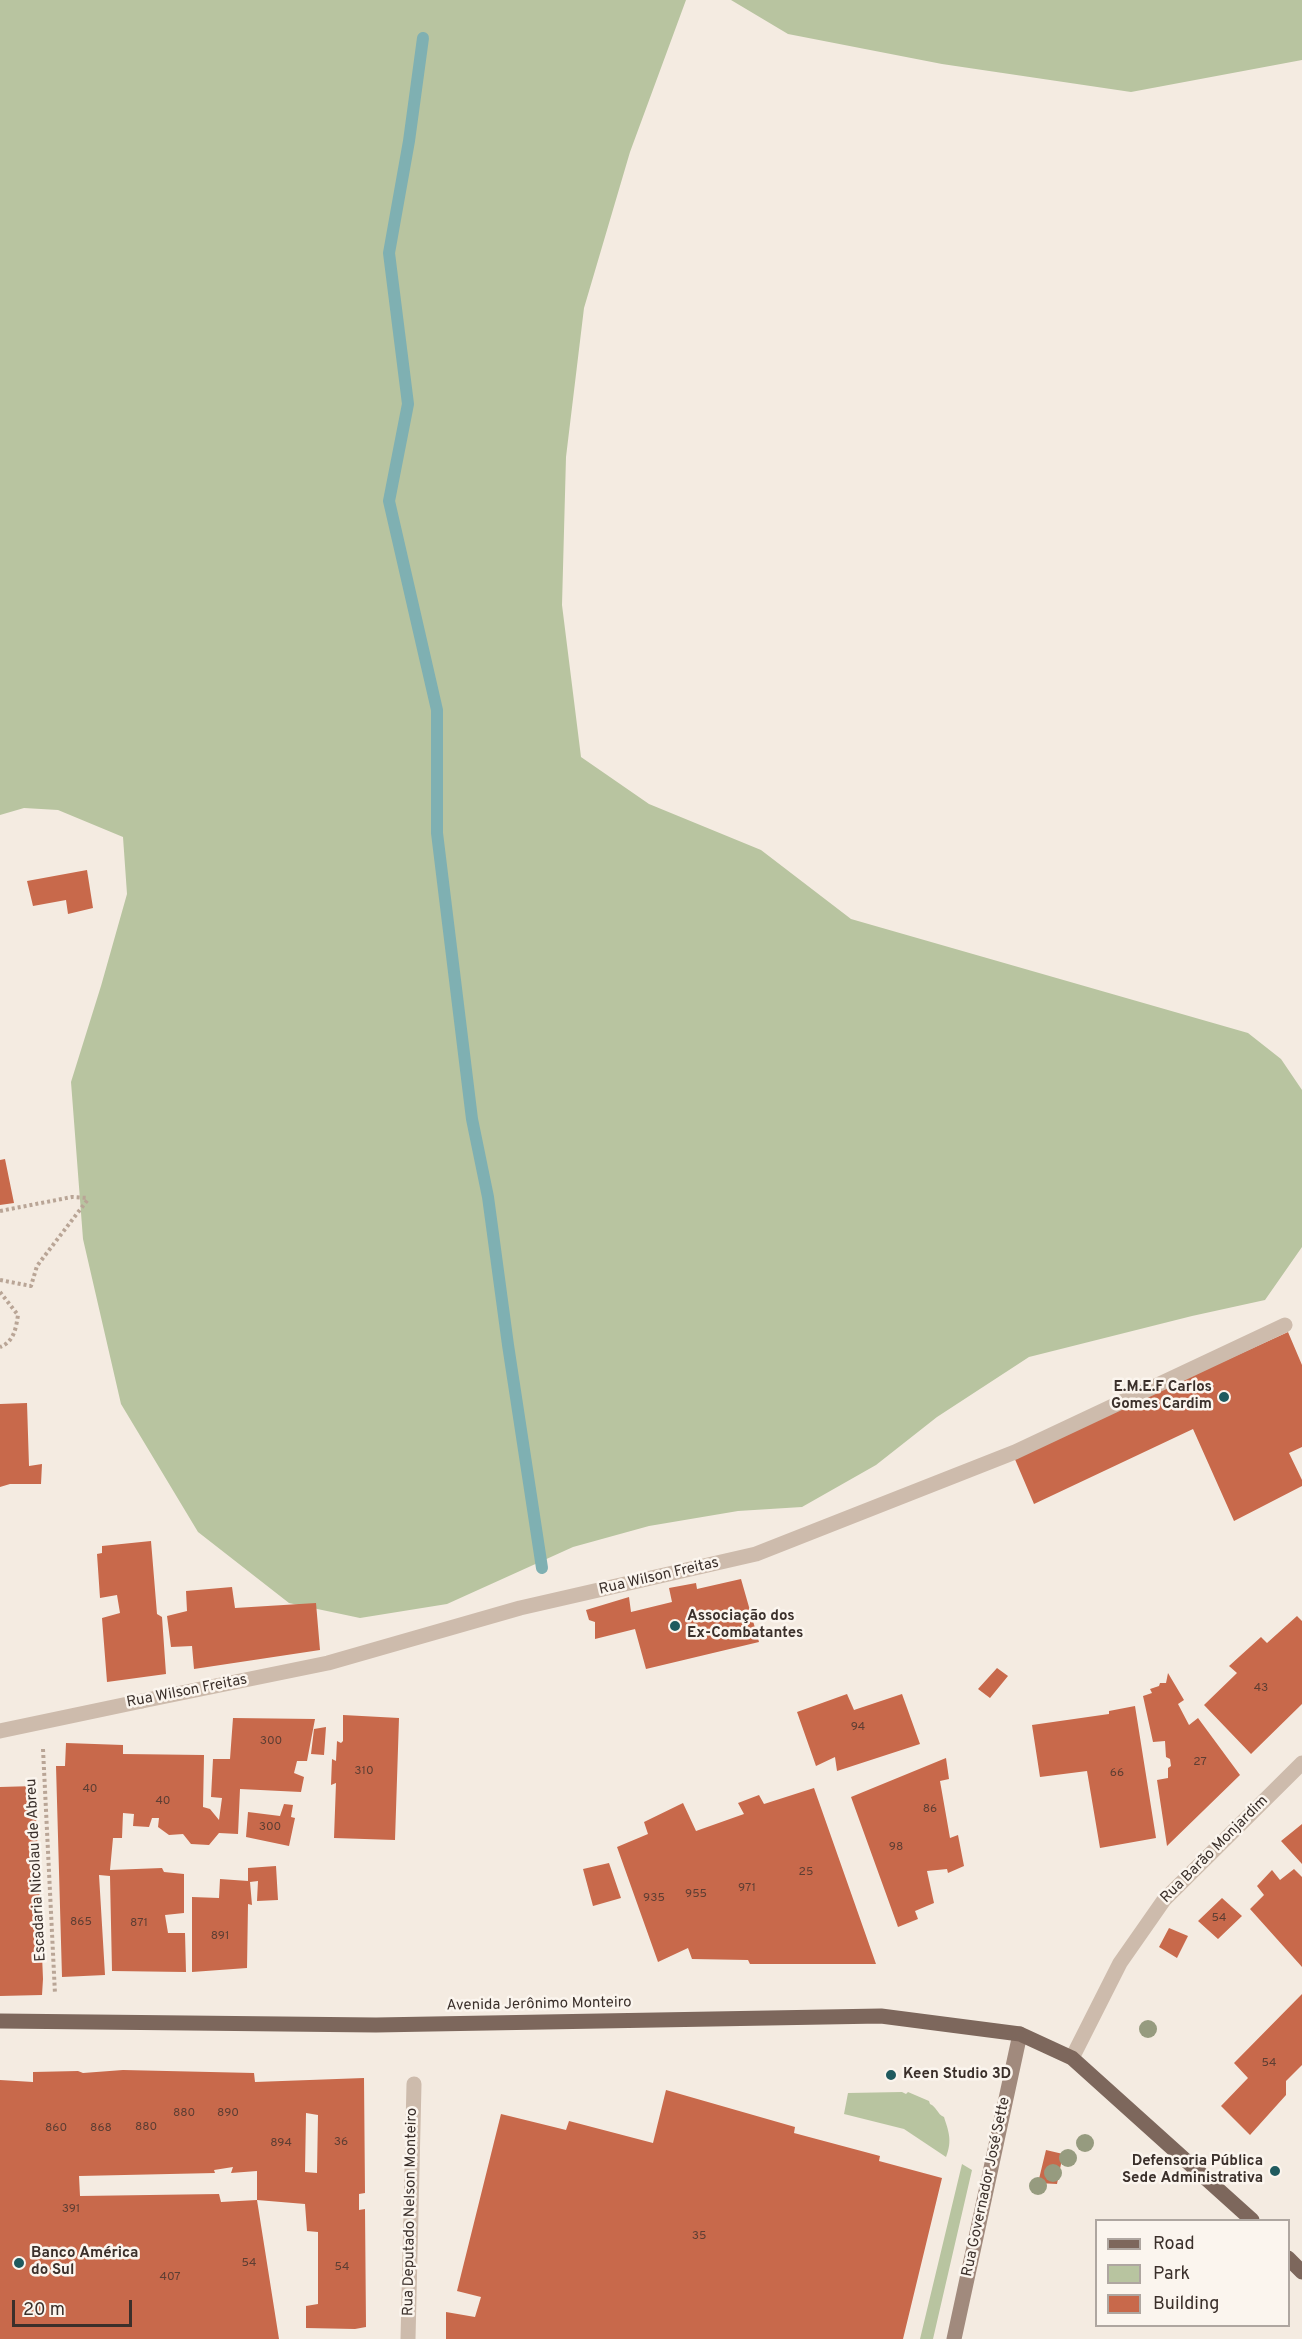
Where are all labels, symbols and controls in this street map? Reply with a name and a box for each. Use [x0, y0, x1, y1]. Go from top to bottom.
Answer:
place label: E.M.E.F Carlos Gomes Cardim [1111, 1379, 1212, 1414]
marker: E.M.E.F Carlos Gomes Cardim [1217, 1390, 1231, 1404]
street label: Rua Wilson Freitas [597, 1554, 721, 1600]
place label: Associação dos Ex-Combatantes [687, 1608, 803, 1643]
marker: Associação dos Ex-Combatantes [668, 1619, 682, 1633]
street label: Rua Wilson Freitas [125, 1671, 249, 1713]
house number: 43 [1254, 1682, 1268, 1696]
house number: 94 [851, 1721, 865, 1735]
house number: 300 [260, 1735, 282, 1749]
house number: 27 [1193, 1756, 1207, 1770]
house number: 310 [354, 1765, 374, 1779]
house number: 66 [1110, 1767, 1124, 1781]
street label: Escadaria Nicolau de Abreu [23, 1778, 51, 1962]
house number: 40 [82, 1783, 98, 1797]
street label: Rua Barão Monjardim [1157, 1792, 1273, 1908]
house number: 40 [155, 1795, 171, 1809]
house number: 86 [923, 1803, 937, 1817]
house number: 300 [259, 1821, 281, 1835]
house number: 98 [889, 1841, 903, 1855]
house number: 25 [799, 1866, 813, 1880]
house number: 971 [738, 1882, 756, 1896]
house number: 955 [685, 1888, 707, 1902]
house number: 935 [643, 1892, 665, 1906]
house number: 54 [1211, 1912, 1227, 1926]
house number: 865 [70, 1916, 92, 1930]
house number: 871 [130, 1917, 148, 1931]
house number: 891 [211, 1930, 229, 1944]
street label: Avenida Jerônimo Monteiro [446, 1994, 632, 2016]
house number: 54 [1261, 2057, 1277, 2071]
place label: Keen Studio 3D [903, 2066, 1011, 2084]
marker: Keen Studio 3D [884, 2068, 898, 2082]
street label: Rua Governador José Sette [959, 2096, 1015, 2278]
house number: 880 [173, 2107, 195, 2121]
house number: 890 [217, 2107, 239, 2121]
street label: Rua Deputado Nelson Monteiro [400, 2108, 422, 2316]
house number: 880 [135, 2121, 157, 2135]
house number: 860 [45, 2122, 67, 2136]
house number: 868 [90, 2122, 112, 2136]
house number: 36 [334, 2136, 348, 2150]
house number: 894 [270, 2137, 292, 2151]
place label: Defensoria Pública Sede Administrativa [1122, 2153, 1263, 2188]
marker: Defensoria Pública Sede Administrativa [1268, 2164, 1282, 2178]
house number: 391 [62, 2203, 80, 2217]
legend [1095, 2219, 1290, 2327]
house number: 35 [692, 2230, 706, 2244]
text: Road [1153, 2233, 1195, 2256]
place label: Banco América do Sul [31, 2245, 138, 2280]
marker: Banco América do Sul [12, 2256, 26, 2270]
house number: 54 [241, 2257, 257, 2271]
house number: 54 [334, 2261, 350, 2275]
text: Park [1153, 2263, 1190, 2286]
house number: 407 [159, 2271, 181, 2285]
scale bar [15, 2288, 135, 2326]
text: Building [1153, 2293, 1219, 2316]
text: 20 m [23, 2299, 65, 2322]

